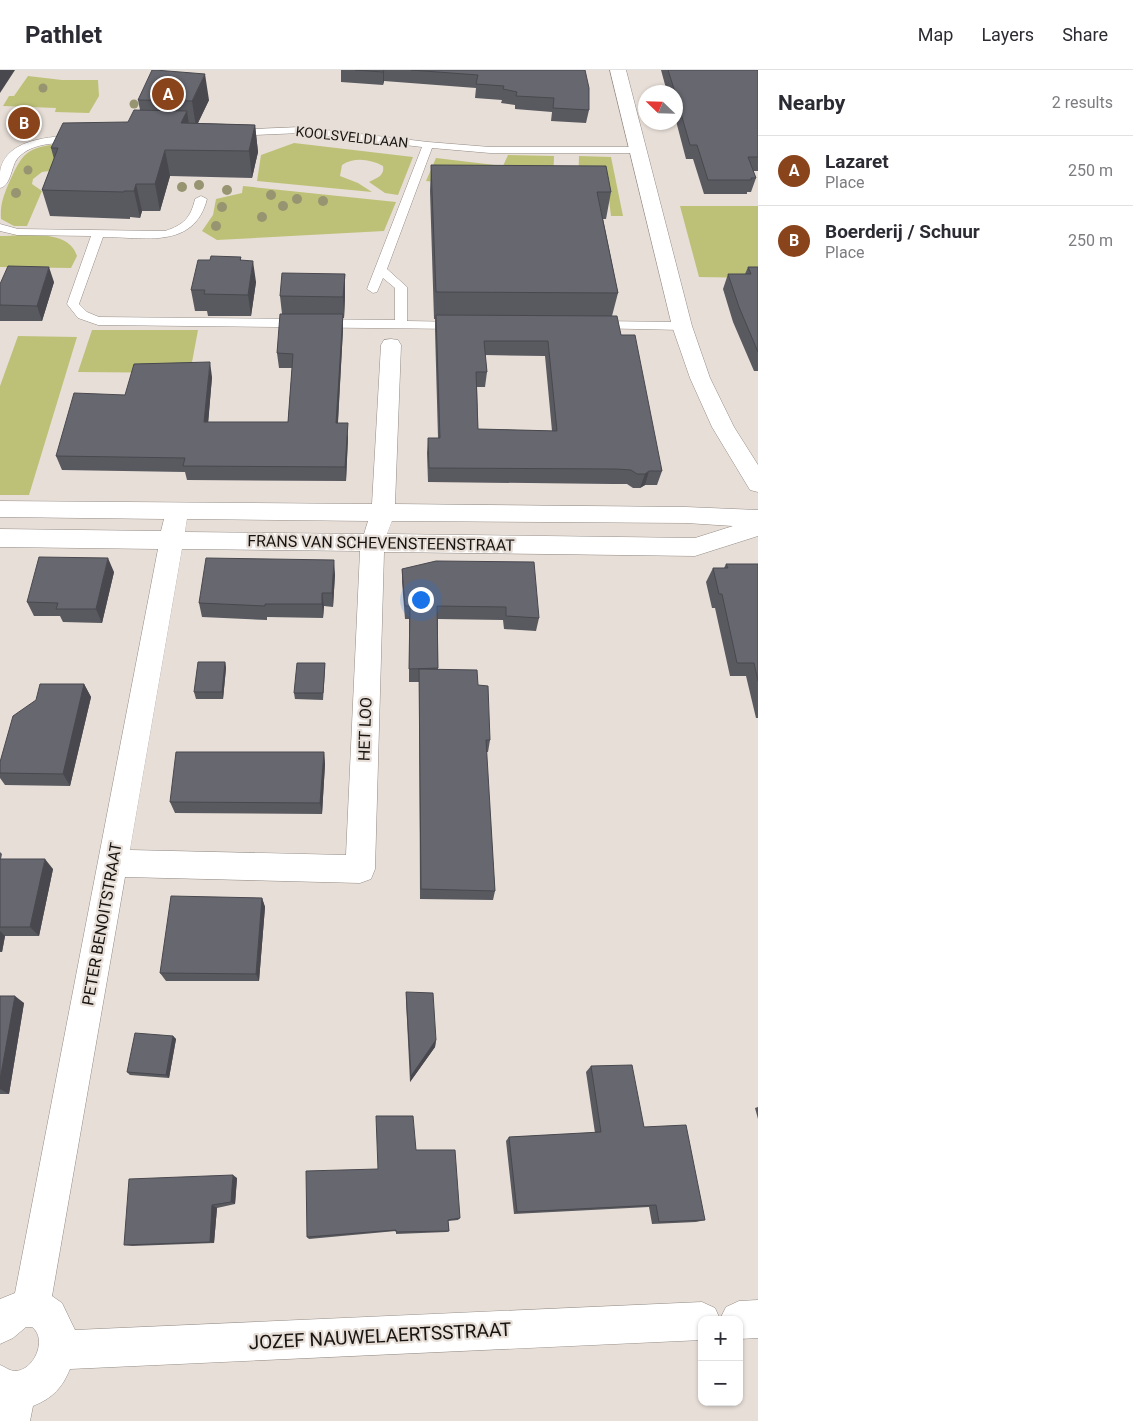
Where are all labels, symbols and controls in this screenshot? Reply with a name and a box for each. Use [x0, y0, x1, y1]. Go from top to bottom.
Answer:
text: Pathlet [25, 21, 102, 49]
text: Map [918, 24, 953, 45]
text: Layers [981, 24, 1034, 45]
text: Share [1062, 24, 1108, 45]
pin: A [152, 75, 184, 113]
north arrow [638, 85, 683, 130]
text: Nearby [778, 91, 845, 115]
text: 2 results [1052, 93, 1113, 112]
pin: B [8, 104, 40, 142]
street label: KOOLSVELDLAAN [295, 123, 409, 151]
text: Lazaret [825, 150, 889, 173]
text: A [789, 161, 799, 180]
text: 250 m [1068, 161, 1113, 180]
text: Place [825, 173, 865, 192]
text: Boerderij / Schuur [825, 220, 980, 243]
text: B [789, 231, 799, 250]
text: 250 m [1068, 231, 1113, 250]
text: Place [825, 243, 865, 262]
street label: FRANS VAN SCHEVENSTEENSTRAAT [247, 531, 515, 555]
your location [408, 587, 434, 613]
street label: HET LOO [354, 697, 376, 761]
street label: PETER BENOITSTRAAT [78, 841, 126, 1007]
map controls [698, 1316, 743, 1406]
button: + [698, 1316, 743, 1361]
street label: JOZEF NAUWELAERTSSTRAAT [248, 1318, 512, 1354]
button: − [698, 1361, 743, 1406]

